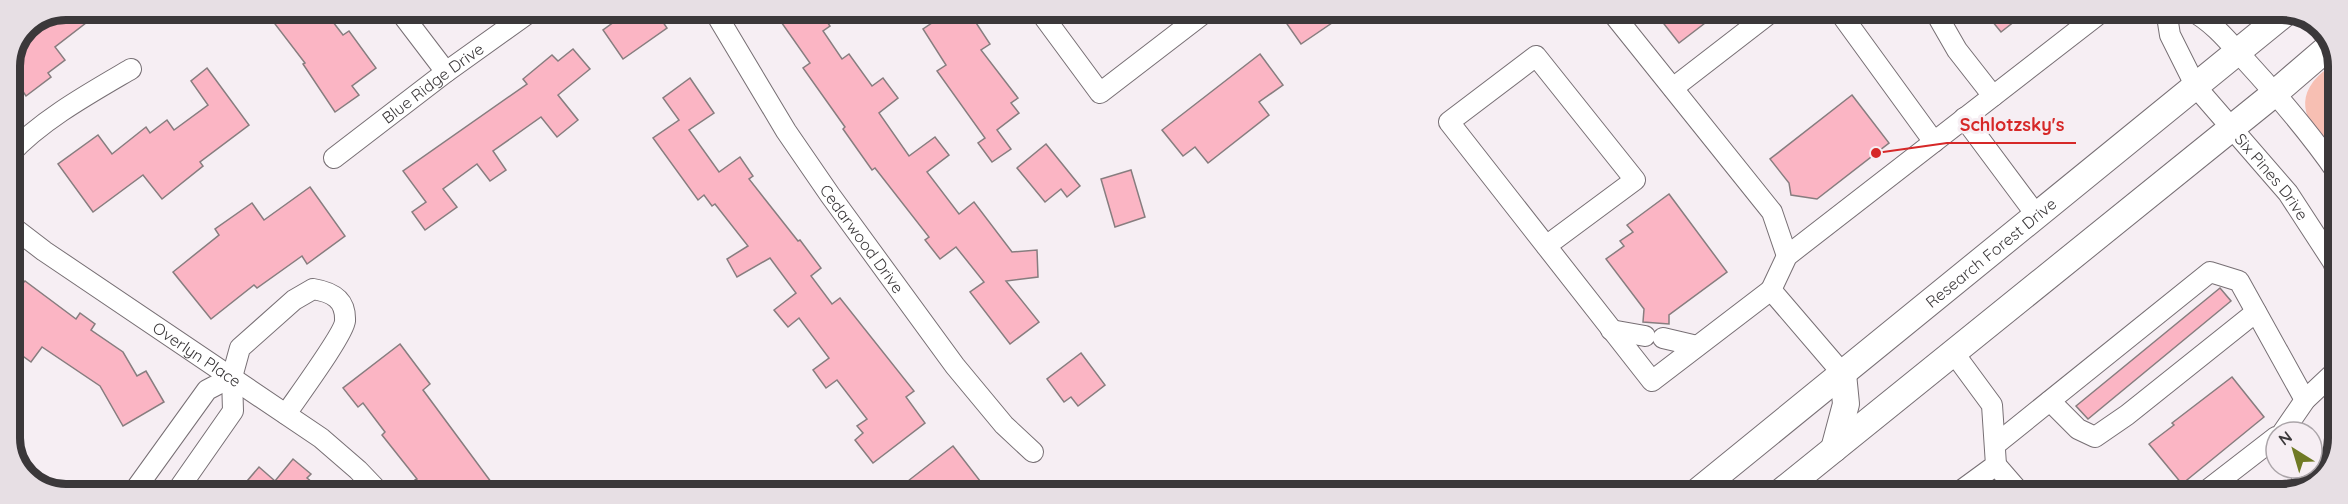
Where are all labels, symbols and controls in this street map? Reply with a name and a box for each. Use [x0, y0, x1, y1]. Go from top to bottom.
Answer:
street label: Blue Ridge Drive [378, 38, 487, 128]
callout: Schlotzsky's [1947, 107, 2076, 143]
text: Schlotzsky's [1960, 113, 2065, 136]
street label: Six Pines Drive [2231, 129, 2313, 224]
street label: Cedarwood Drive [816, 180, 908, 297]
street label: Research Forest Drive [1921, 193, 2060, 312]
street label: Overlyn Place [149, 317, 245, 391]
north arrow [2264, 420, 2324, 480]
text: N [2274, 426, 2296, 450]

